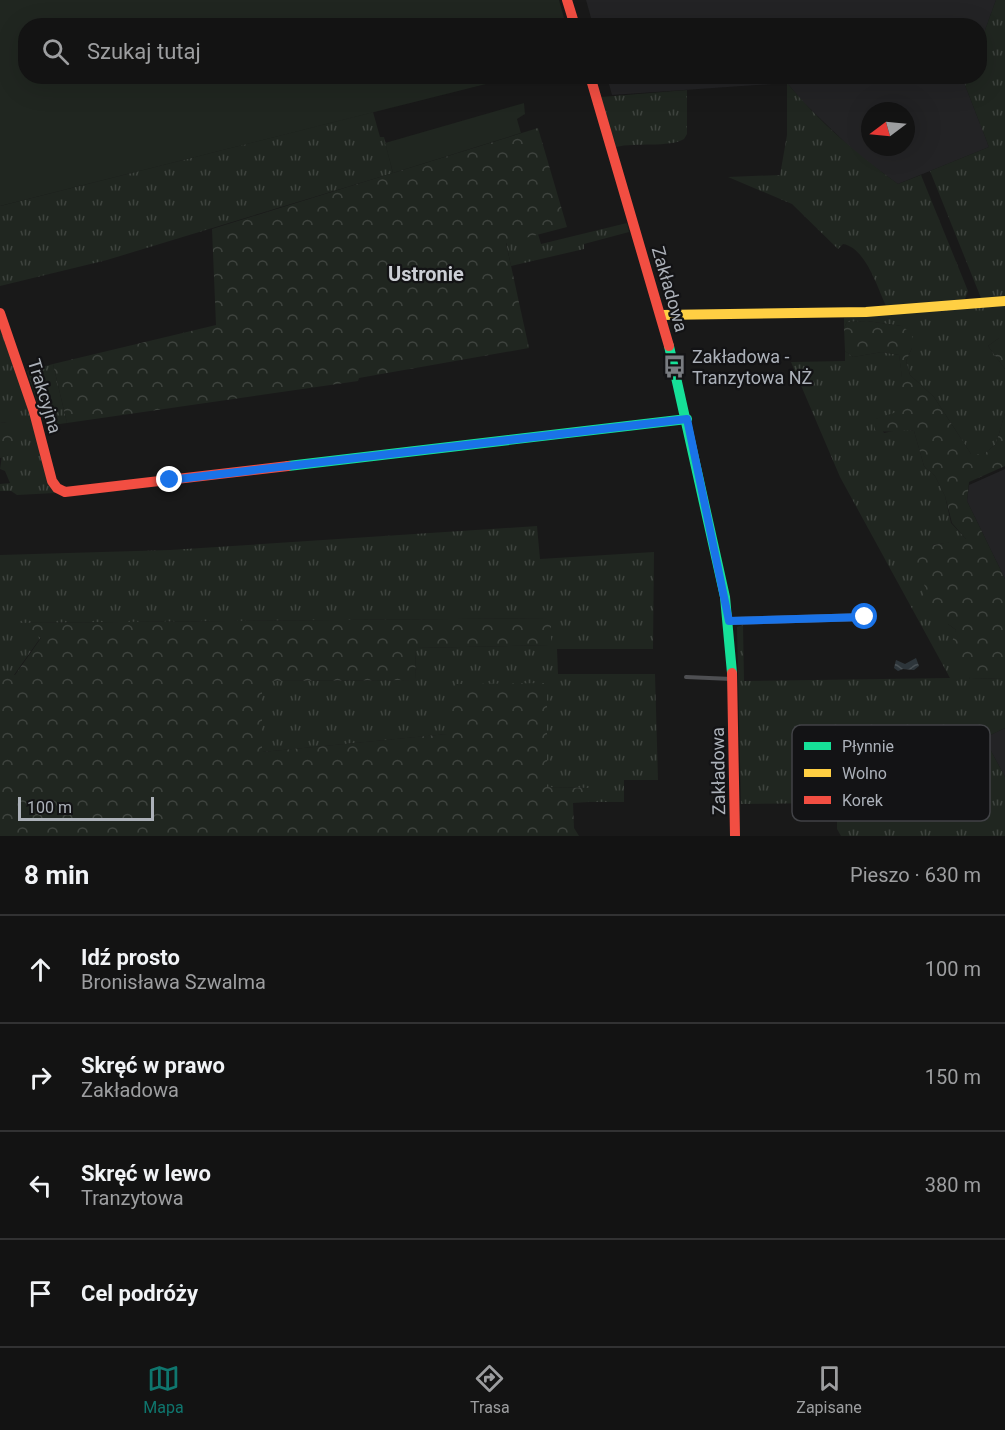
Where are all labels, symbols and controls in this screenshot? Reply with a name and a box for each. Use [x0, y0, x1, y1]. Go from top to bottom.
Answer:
search box [18, 18, 987, 84]
icon: search [39, 35, 72, 68]
text: Szukaj tutaj [87, 39, 201, 64]
north arrow [861, 102, 915, 156]
street label: Zakładowa [648, 244, 692, 334]
district label: Ustronie [388, 262, 464, 286]
place label: Zakładowa - Tranzytowa NŻ [692, 346, 813, 388]
bus stop icon: Zakładowa - Tranzytowa NŻ [661, 353, 687, 379]
street label: Trakcyjna [24, 356, 66, 436]
route end [156, 466, 182, 492]
route start [851, 603, 877, 629]
legend [792, 725, 990, 821]
street label: Zakładowa [707, 727, 729, 815]
text: Płynnie [842, 737, 894, 756]
text: Wolno [842, 764, 887, 783]
text: Korek [842, 791, 884, 810]
scale bar [18, 794, 154, 822]
text: 100 m [27, 798, 72, 817]
text: 8 min [24, 860, 89, 890]
text: Pieszo · 630 m [850, 863, 981, 887]
text: Idź prosto [81, 945, 180, 970]
icon: ahead [24, 953, 57, 986]
text: 100 m [925, 957, 981, 981]
text: Bronisława Szwalma [81, 970, 266, 994]
text: Skręć w prawo [81, 1053, 225, 1078]
icon: right [24, 1061, 57, 1094]
text: 150 m [925, 1065, 981, 1089]
text: Zakładowa [81, 1078, 179, 1102]
text: Skręć w lewo [81, 1161, 211, 1186]
icon: left [24, 1169, 57, 1202]
text: 380 m [925, 1173, 981, 1197]
text: Tranzytowa [81, 1186, 184, 1210]
icon: arrive [24, 1277, 57, 1310]
text: Cel podróży [81, 1281, 198, 1306]
tab: Mapa [143, 1362, 184, 1417]
tab: Trasa [470, 1362, 510, 1417]
tab: Zapisane [796, 1362, 862, 1417]

